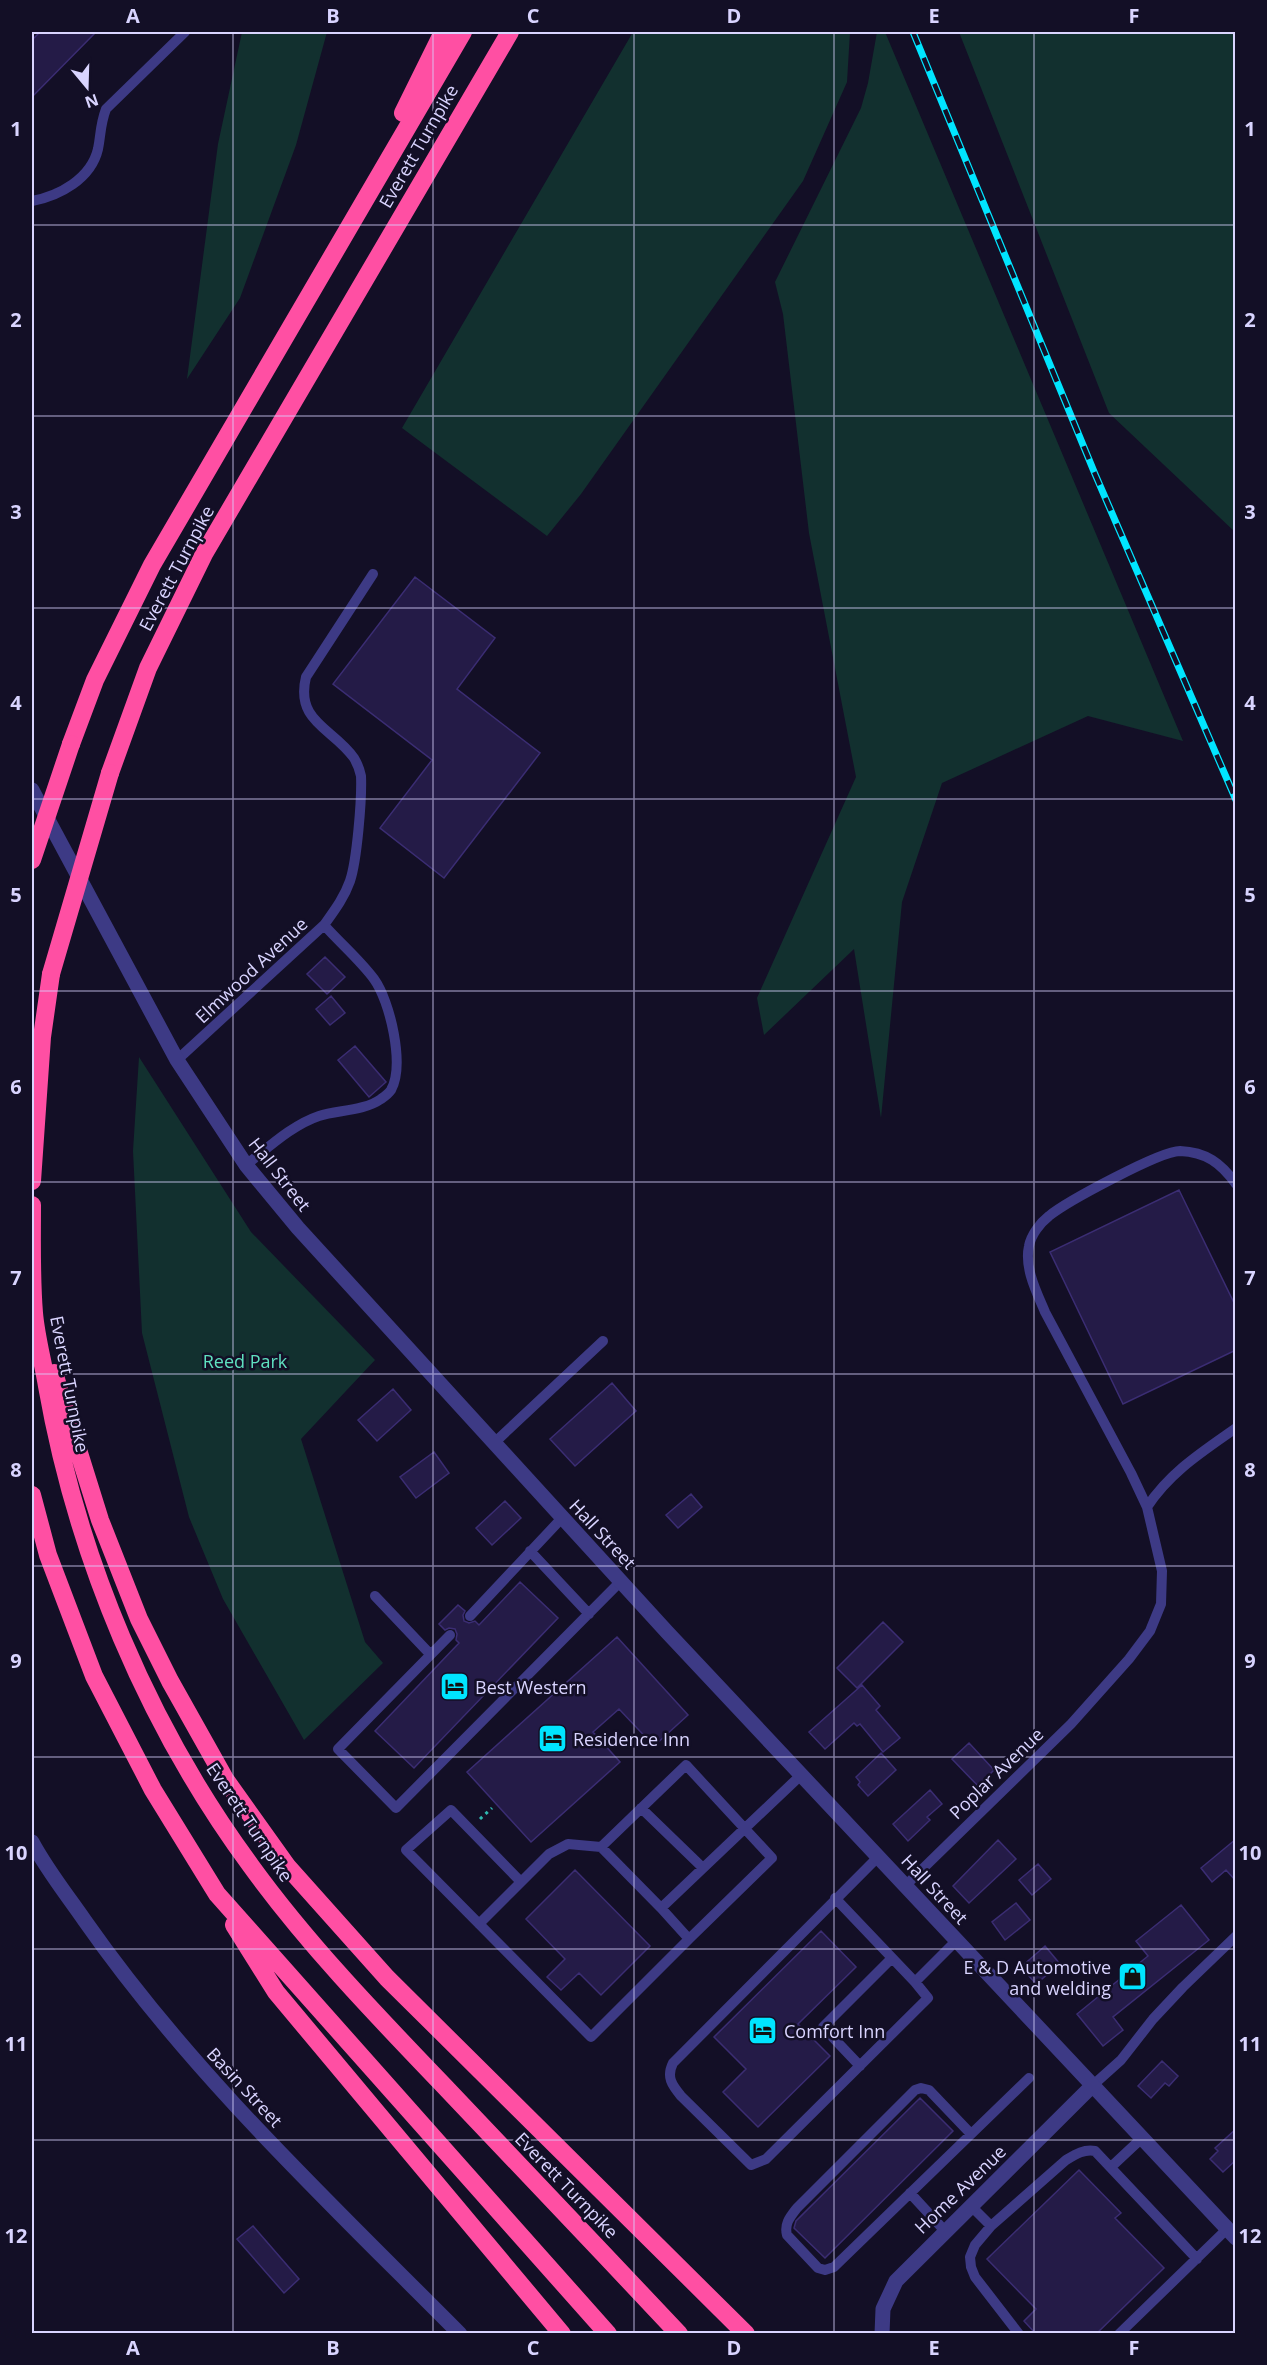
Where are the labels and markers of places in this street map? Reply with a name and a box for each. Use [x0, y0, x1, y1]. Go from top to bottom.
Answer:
hotel icon: Best Western [438, 1671, 470, 1703]
place label: Best Western [475, 1675, 587, 1699]
hotel icon: Residence Inn [536, 1723, 568, 1755]
place label: Residence Inn [573, 1727, 690, 1751]
place label: E & D Automotive and welding [964, 1955, 1111, 2000]
shop icon: E & D Automotive and welding [1116, 1961, 1148, 1993]
hotel icon: Comfort Inn [747, 2015, 779, 2047]
place label: Comfort Inn [784, 2019, 885, 2043]

